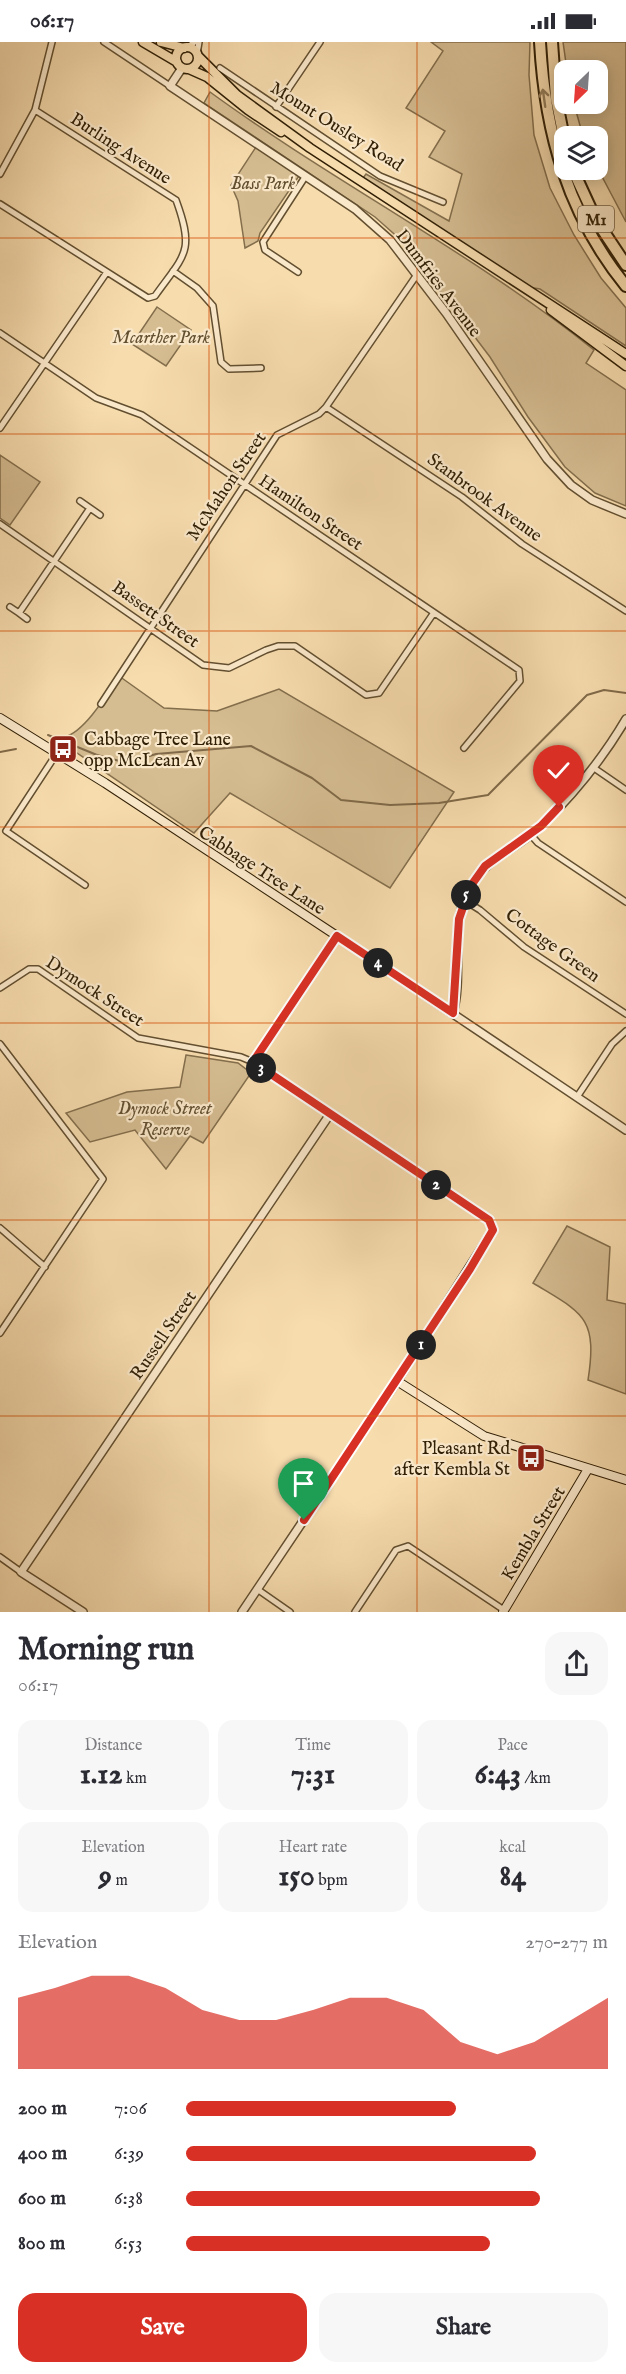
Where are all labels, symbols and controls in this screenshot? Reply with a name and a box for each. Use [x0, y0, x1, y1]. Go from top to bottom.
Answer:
text: 06:17 [30, 7, 74, 35]
north arrow [554, 60, 608, 114]
map controls [554, 60, 608, 180]
street label: Mount Ousley Road [265, 77, 407, 178]
one-way arrow [539, 89, 550, 108]
street label: Burling Avenue [65, 108, 175, 190]
button: layers [554, 126, 608, 180]
park label: Bass Park [231, 173, 295, 196]
road number: M1 [578, 206, 614, 232]
street label: Dumfries Avenue [390, 225, 486, 342]
park label: Mcarther Park [112, 327, 210, 350]
street label: McMahon Street [182, 428, 272, 546]
street label: Stanbrook Avenue [422, 449, 546, 548]
street label: Hamilton Street [254, 470, 367, 557]
street label: Bassett Street [107, 577, 203, 654]
place label: Cabbage Tree Lane opp McLean Av [84, 729, 231, 773]
bus stop icon: Cabbage Tree Lane opp McLean Av [47, 733, 79, 765]
pin [533, 745, 584, 807]
icon: check [542, 754, 575, 787]
street label: Cabbage Tree Lane [193, 822, 329, 921]
pin: 5 [451, 880, 481, 910]
text: 5 [463, 885, 469, 905]
street label: Cottage Green [500, 904, 604, 989]
pin: 4 [363, 948, 393, 978]
street label: Dymock Street [41, 952, 148, 1033]
text: 4 [374, 953, 382, 973]
pin: 3 [246, 1053, 276, 1083]
text: 3 [258, 1058, 264, 1078]
park label: Dymock Street Reserve [118, 1098, 213, 1142]
pin: 2 [421, 1170, 451, 1200]
text: 2 [432, 1175, 440, 1195]
street label: Russell Street [126, 1287, 202, 1385]
pin: 1 [406, 1330, 436, 1360]
text: 1 [418, 1335, 424, 1355]
place label: Pleasant Rd after Kembla St [394, 1438, 510, 1482]
bus stop icon: Pleasant Rd after Kembla St [515, 1442, 547, 1474]
pin [278, 1458, 329, 1520]
icon: arrive [287, 1467, 320, 1500]
street label: Kembla Street [497, 1482, 571, 1585]
text: Morning run [18, 1629, 194, 1671]
button: share [545, 1632, 608, 1695]
text: 06:17 [18, 1673, 58, 1698]
text: Distance [84, 1736, 142, 1756]
text: Time [295, 1736, 331, 1756]
text: Pace [498, 1736, 528, 1756]
text: 1.12 [80, 1756, 123, 1794]
text: 7:31 [291, 1756, 335, 1794]
text: 6:43 [474, 1756, 521, 1794]
text: km [123, 1769, 147, 1789]
text: /km [521, 1769, 551, 1789]
text: Elevation [82, 1838, 145, 1858]
text: Heart rate [279, 1838, 347, 1858]
text: kcal [499, 1838, 526, 1858]
text: 9 [99, 1858, 112, 1896]
text: 150 [278, 1858, 315, 1896]
text: 84 [499, 1858, 526, 1896]
text: m [112, 1871, 128, 1891]
text: bpm [315, 1871, 348, 1891]
text: Elevation [18, 1930, 97, 1955]
text: 270–277 m [525, 1930, 608, 1955]
text: 200 m [18, 2096, 67, 2121]
text: 7:06 [114, 2096, 147, 2121]
text: 400 m [18, 2141, 67, 2166]
text: 6:39 [114, 2141, 144, 2166]
text: 600 m [18, 2186, 66, 2211]
text: 6:38 [114, 2186, 143, 2211]
text: 800 m [18, 2231, 65, 2256]
text: 6:53 [114, 2231, 142, 2256]
button: Save [18, 2293, 307, 2362]
button: Share [319, 2293, 608, 2362]

